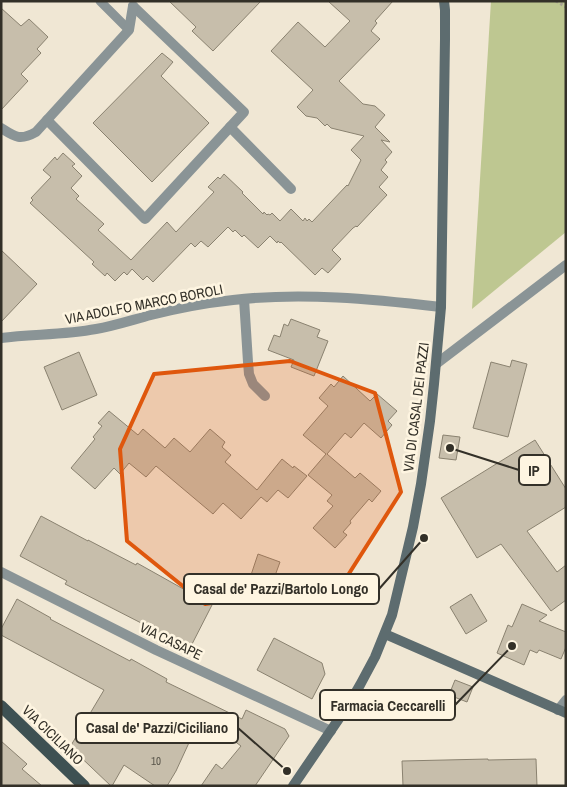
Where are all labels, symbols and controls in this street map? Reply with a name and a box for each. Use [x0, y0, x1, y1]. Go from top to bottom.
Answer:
street label: VIA ADOLFO MARCO BOROLI [64, 280, 224, 328]
street label: VIA DI CASAL DEI PAZZI [399, 341, 433, 473]
callout: IP [519, 455, 550, 485]
text: IP [528, 460, 540, 481]
callout: Casal de' Pazzi/Bartolo Longo [184, 574, 379, 604]
text: Casal de' Pazzi/Bartolo Longo [193, 578, 369, 599]
street label: VIA CASAPE [137, 618, 205, 664]
callout: Farmacia Ceccarelli [320, 690, 455, 720]
text: Farmacia Ceccarelli [331, 695, 445, 716]
street label: VIA CICILIANO [19, 701, 88, 769]
callout: Casal de' Pazzi/Ciciliano [76, 713, 238, 743]
text: Casal de' Pazzi/Ciciliano [86, 717, 228, 738]
house number: 10 [151, 754, 161, 768]

